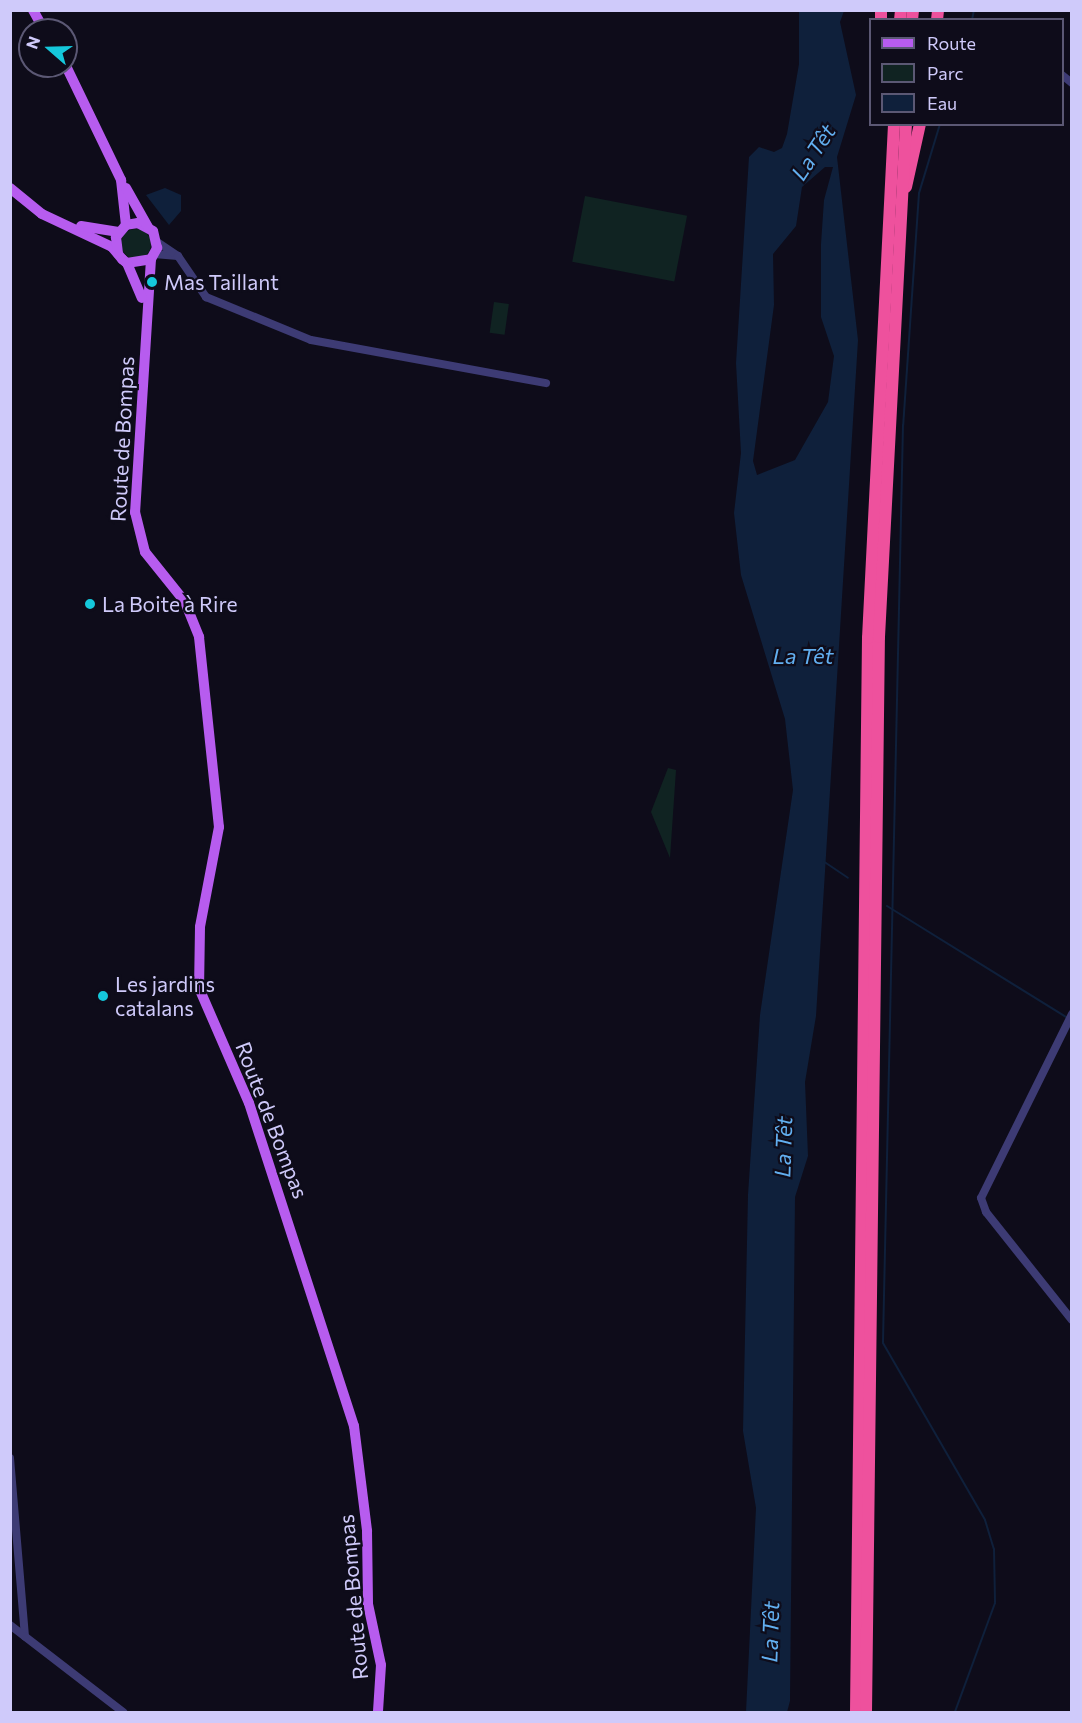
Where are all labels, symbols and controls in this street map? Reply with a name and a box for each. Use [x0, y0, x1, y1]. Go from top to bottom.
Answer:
north arrow [18, 18, 78, 78]
legend [869, 18, 1064, 126]
text: Route [927, 32, 976, 54]
text: N [22, 33, 43, 51]
text: Parc [927, 62, 964, 84]
text: Eau [927, 92, 957, 114]
water label: La Têt [785, 119, 841, 185]
place label: Mas Taillant [164, 269, 279, 295]
marker: Mas Taillant [145, 275, 159, 289]
street label: Route de Bompas [105, 356, 139, 522]
place label: La Boite à Rire [102, 591, 238, 617]
marker: La Boite à Rire [83, 597, 97, 611]
water label: La Têt [772, 643, 834, 669]
place label: Les jardins catalans [115, 971, 215, 1021]
marker: Les jardins catalans [96, 989, 110, 1003]
street label: Route de Bompas [231, 1038, 313, 1202]
water label: La Têt [769, 1116, 797, 1178]
street label: Route de Bompas [333, 1513, 373, 1681]
water label: La Têt [756, 1601, 784, 1663]

